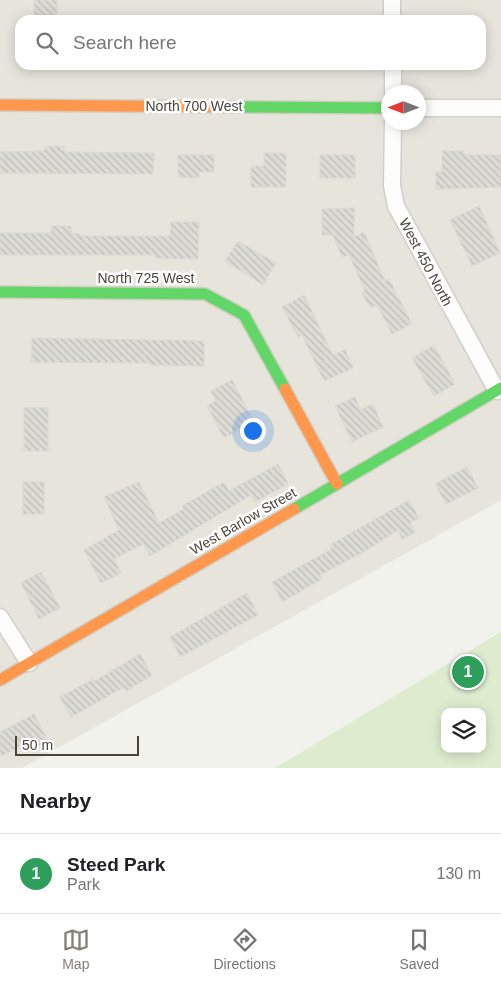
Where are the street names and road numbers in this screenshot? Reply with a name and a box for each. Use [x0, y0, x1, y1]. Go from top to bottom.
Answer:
street label: North 700 West [145, 98, 243, 114]
street label: West 450 North [396, 215, 456, 309]
street label: North 725 West [97, 270, 195, 286]
street label: West Barlow Street [187, 484, 299, 558]

